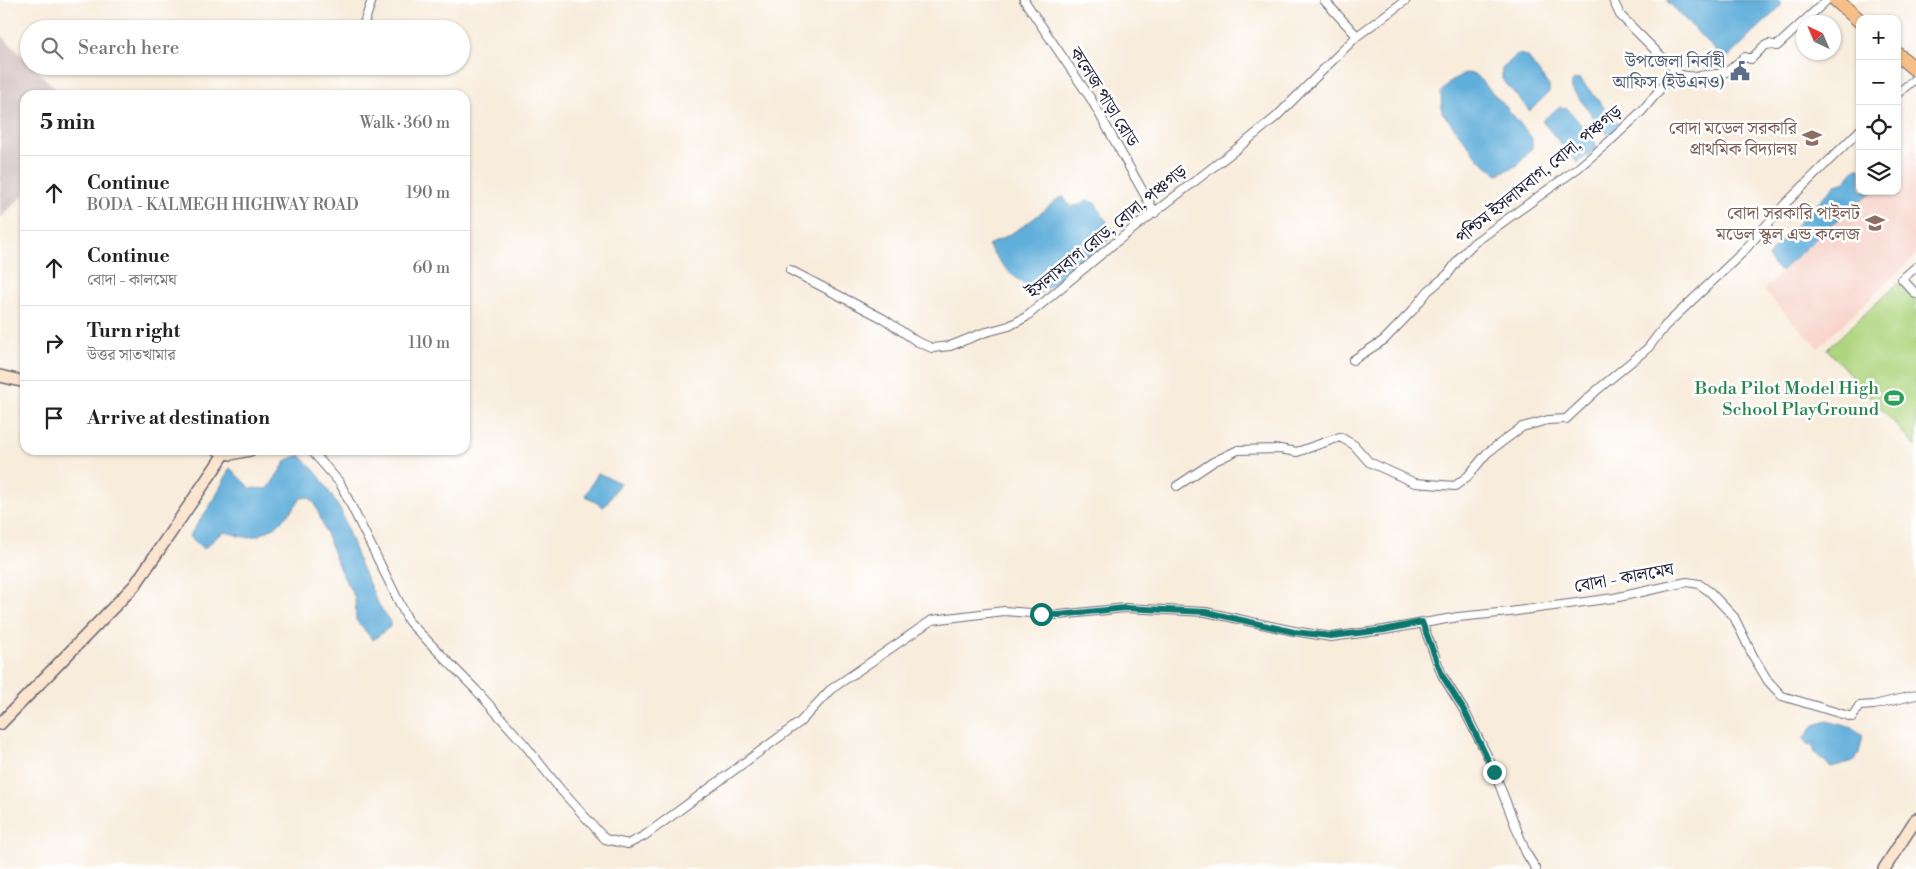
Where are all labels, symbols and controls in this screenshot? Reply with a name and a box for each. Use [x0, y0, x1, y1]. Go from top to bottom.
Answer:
north arrow [1796, 15, 1841, 60]
map controls [1856, 15, 1901, 195]
button: + [1856, 15, 1901, 60]
search box [20, 20, 470, 75]
icon: search [38, 34, 66, 62]
text: Search here [78, 36, 179, 60]
street label: কলেজ পাড়া রোড [1064, 42, 1144, 152]
place label: উপজেলা নির্বাহী আফিস (ইউএনও) [1612, 50, 1725, 94]
public building icon: উপজেলা নির্বাহী আফিস (ইউএনও) [1729, 60, 1751, 82]
button: − [1856, 60, 1901, 105]
street label: পশ্চিম ইসলামবাগ, বোদা, পঞ্চগড় [1451, 100, 1628, 249]
button: locate [1856, 105, 1901, 150]
text: 5 min [40, 110, 95, 136]
text: Walk · 360 m [360, 113, 450, 133]
place label: বোদা মডেল সরকারি প্রাথমিক বিদ্যালয় [1668, 117, 1798, 161]
school or university icon: বোদা মডেল সরকারি প্রাথমিক বিদ্যালয় [1801, 127, 1823, 149]
button: layers [1856, 150, 1901, 195]
street label: ইসলামবাগ রোড, বোদা, পঞ্চগড় [1022, 160, 1192, 304]
text: Continue [87, 171, 170, 195]
icon: ahead [40, 179, 68, 207]
text: 190 m [406, 183, 450, 203]
text: BODA - KALMEGH HIGHWAY ROAD [87, 195, 359, 215]
place label: বোদা সরকারি পাইলট মডেল স্কুল এন্ড কলেজ [1715, 202, 1861, 246]
school or university icon: বোদা সরকারি পাইলট মডেল স্কুল এন্ড কলেজ [1864, 212, 1886, 234]
text: Continue [87, 244, 170, 268]
icon: ahead [40, 254, 68, 282]
text: 60 m [412, 258, 450, 278]
text: বোদা - কালমেঘ [87, 270, 177, 290]
text: Turn right [87, 319, 180, 343]
icon: right [40, 329, 68, 357]
text: 110 m [408, 333, 450, 353]
text: উত্তর সাতখামার [87, 345, 176, 365]
place label: Boda Pilot Model High School PlayGround [1694, 377, 1880, 421]
sports icon: Boda Pilot Model High School PlayGround [1883, 387, 1905, 409]
icon: arrive [40, 404, 68, 432]
text: Arrive at destination [87, 406, 270, 430]
street label: বোদা - কালমেঘ [1572, 558, 1676, 598]
route start [1030, 603, 1053, 626]
route end [1483, 761, 1506, 784]

